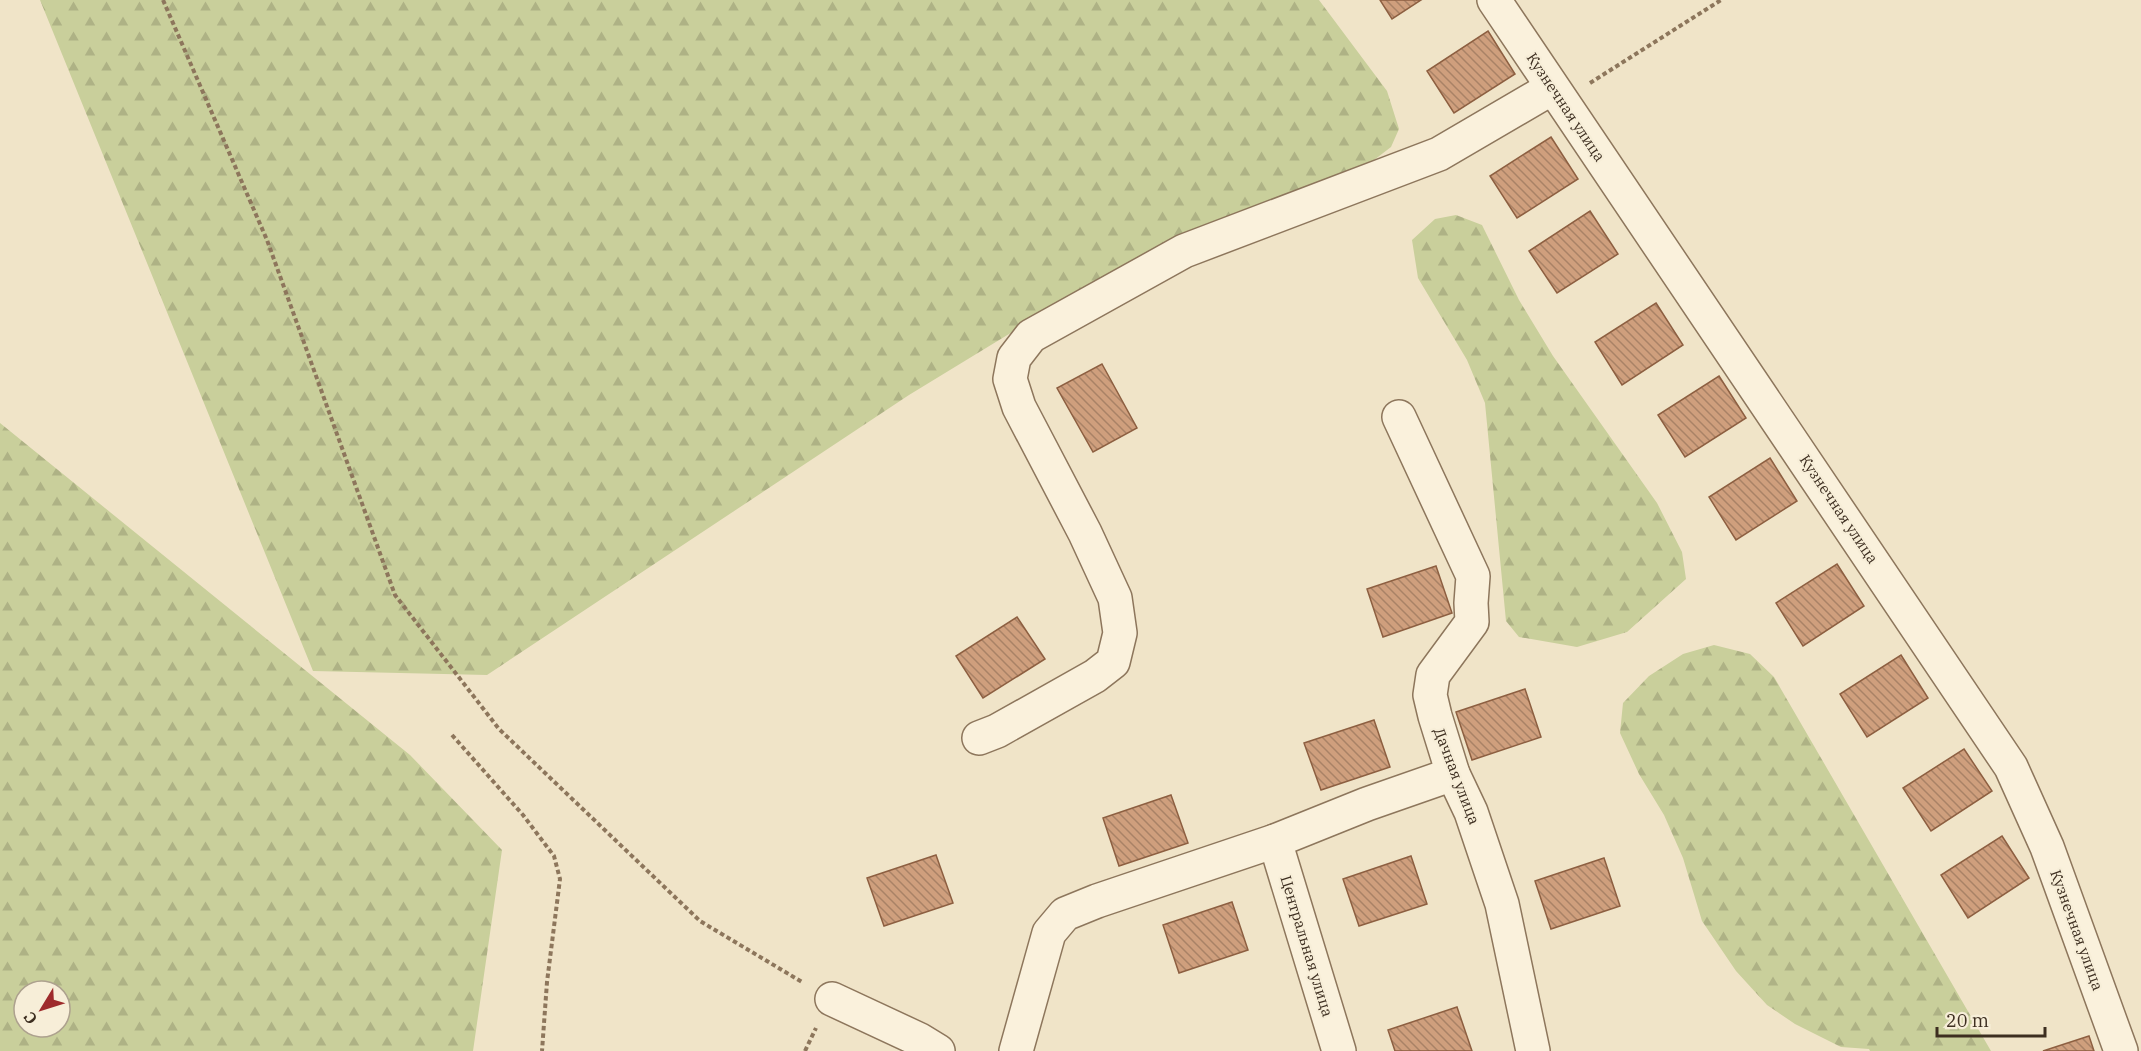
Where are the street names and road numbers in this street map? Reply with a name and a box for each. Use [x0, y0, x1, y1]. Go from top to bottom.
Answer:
street label: Кузнечная улица [1523, 49, 1609, 165]
street label: Кузнечная улица [1796, 451, 1882, 567]
street label: Дачная улица [1430, 725, 1484, 827]
street label: Кузнечная улица [2046, 867, 2108, 993]
street label: Центральная улица [1276, 873, 1338, 1019]

